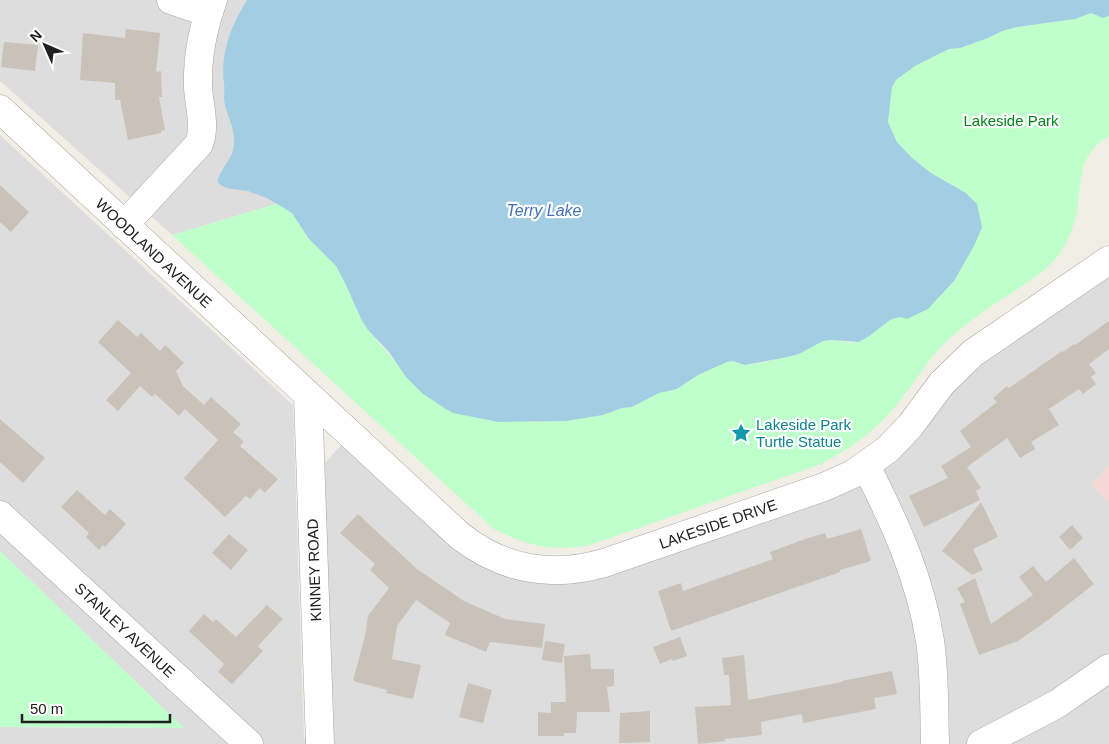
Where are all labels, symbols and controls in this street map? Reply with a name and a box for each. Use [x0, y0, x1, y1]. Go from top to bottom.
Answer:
north arrow [20, 20, 70, 70]
text: N [27, 27, 45, 45]
park label: Lakeside Park [963, 112, 1059, 129]
street label: WOODLAND AVENUE [93, 195, 215, 311]
water label: Terry Lake [507, 202, 582, 219]
place label: Lakeside Park Turtle Statue [756, 416, 852, 450]
place icon: Lakeside Park Turtle Statue [730, 422, 752, 444]
street label: LAKESIDE DRIVE [657, 496, 779, 552]
street label: KINNEY ROAD [304, 518, 324, 622]
street label: STANLEY AVENUE [71, 579, 179, 681]
scale bar [22, 692, 170, 724]
text: 50 m [30, 700, 63, 717]

